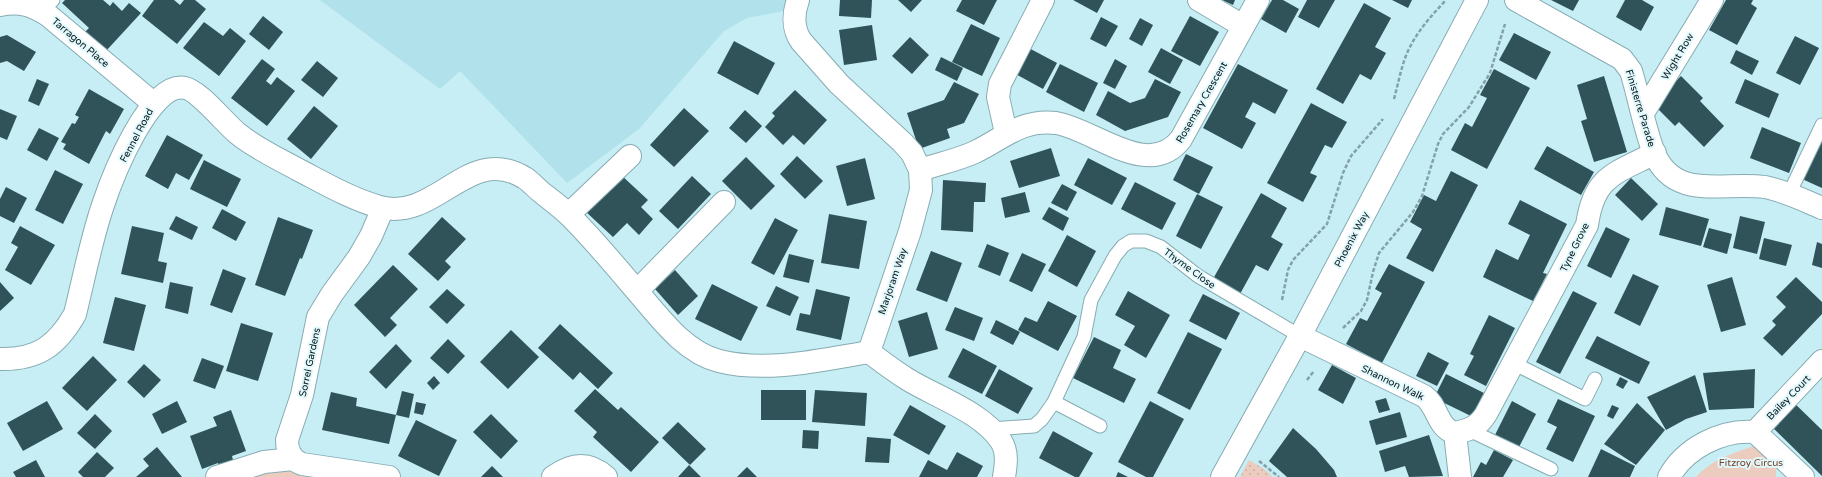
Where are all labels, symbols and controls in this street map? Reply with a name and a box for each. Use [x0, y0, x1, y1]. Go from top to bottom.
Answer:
street label: Tarragon Place [49, 15, 112, 70]
street label: Wight Row [1659, 31, 1696, 82]
street label: Rosemary Crescent [1174, 60, 1230, 145]
street label: Finisterre Parade [1623, 68, 1658, 149]
street label: Fennel Road [118, 106, 156, 165]
street label: Phoenix Way [1332, 209, 1372, 270]
street label: Tyne Grove [1558, 221, 1592, 274]
street label: Marjoram Way [876, 246, 910, 316]
street label: Thyme Close [1161, 246, 1218, 292]
street label: Sorrel Gardens [297, 326, 323, 398]
street label: Shannon Walk [1359, 363, 1426, 403]
street label: Bailey Court [1764, 373, 1813, 423]
park label: Fitzroy Circus [1719, 457, 1783, 469]

